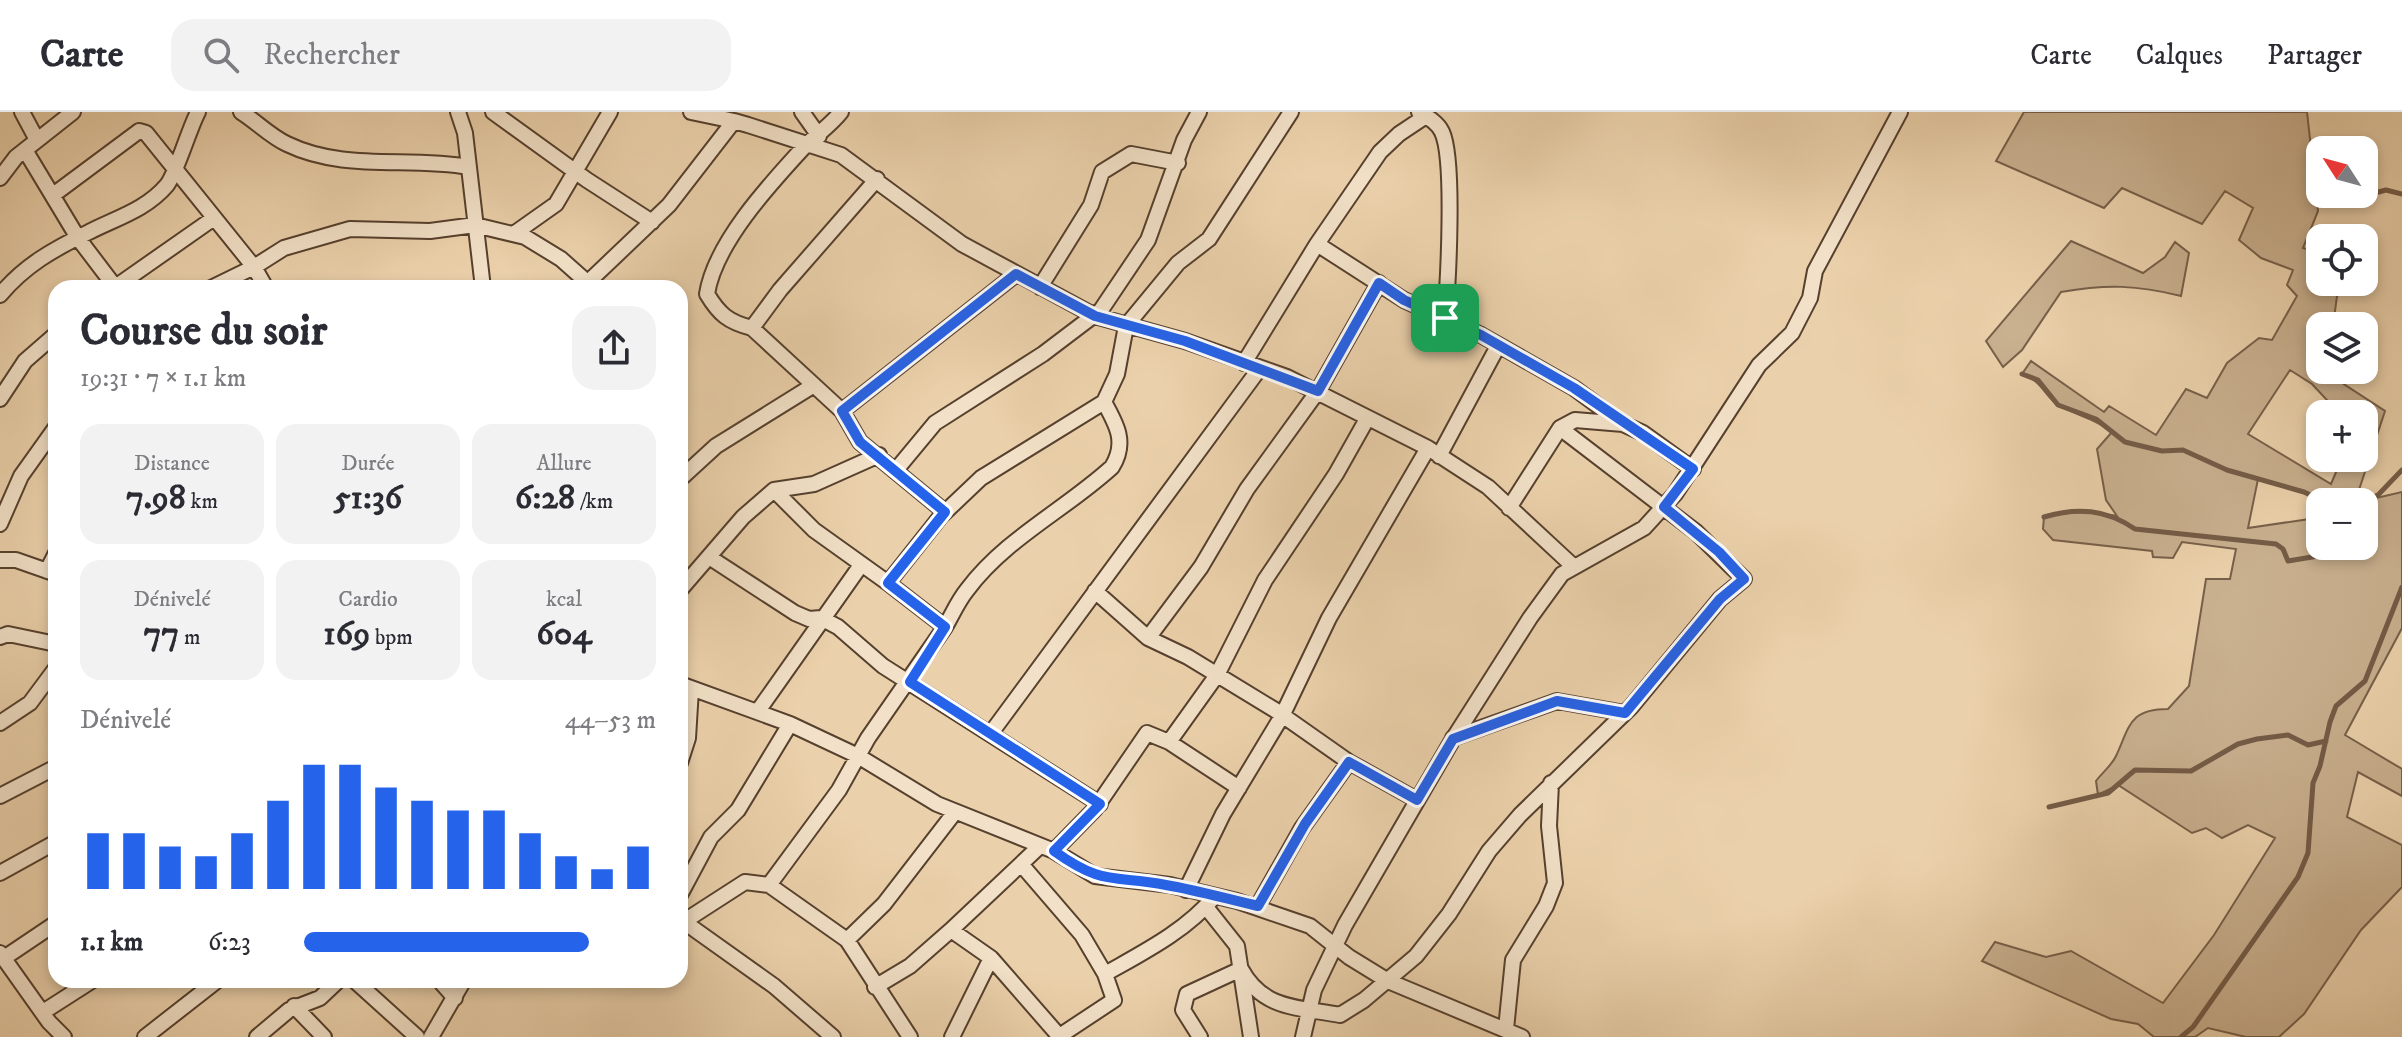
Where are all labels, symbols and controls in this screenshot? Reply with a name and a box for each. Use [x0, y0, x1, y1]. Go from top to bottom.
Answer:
search box [171, 19, 731, 91]
text: Carte [40, 31, 123, 79]
icon: search [199, 33, 243, 77]
text: Rechercher [263, 37, 400, 74]
text: Carte [2030, 38, 2092, 73]
text: Calques [2136, 38, 2223, 73]
text: Partager [2267, 38, 2362, 73]
north arrow [2306, 136, 2378, 208]
map controls [2306, 136, 2378, 560]
button: locate [2306, 224, 2378, 296]
pin [1411, 284, 1479, 352]
icon: arrive [1423, 296, 1467, 340]
text: Course du soir [80, 304, 327, 359]
button: share [572, 306, 656, 390]
button: layers [2306, 312, 2378, 384]
text: 19:31 · 7 × 1.1 km [80, 362, 246, 395]
button: + [2306, 400, 2378, 472]
text: Distance [134, 450, 210, 477]
text: Durée [341, 450, 395, 477]
text: Allure [536, 450, 592, 477]
text: 7.98 [126, 477, 186, 519]
text: 51:36 [334, 477, 402, 519]
text: 6:28 [515, 477, 575, 519]
text: km [186, 488, 218, 515]
text: /km [575, 488, 613, 515]
button: − [2306, 488, 2378, 560]
text: Dénivelé [133, 586, 211, 613]
text: Cardio [338, 586, 398, 613]
text: kcal [546, 586, 582, 613]
text: 77 [143, 613, 179, 655]
text: 169 [323, 613, 370, 655]
text: 604 [536, 613, 592, 655]
text: m [179, 624, 201, 651]
text: bpm [370, 624, 413, 651]
text: Dénivelé [80, 704, 171, 737]
text: 44–53 m [565, 704, 656, 737]
text: 1.1 km [80, 926, 143, 959]
text: 6:23 [208, 926, 251, 959]

